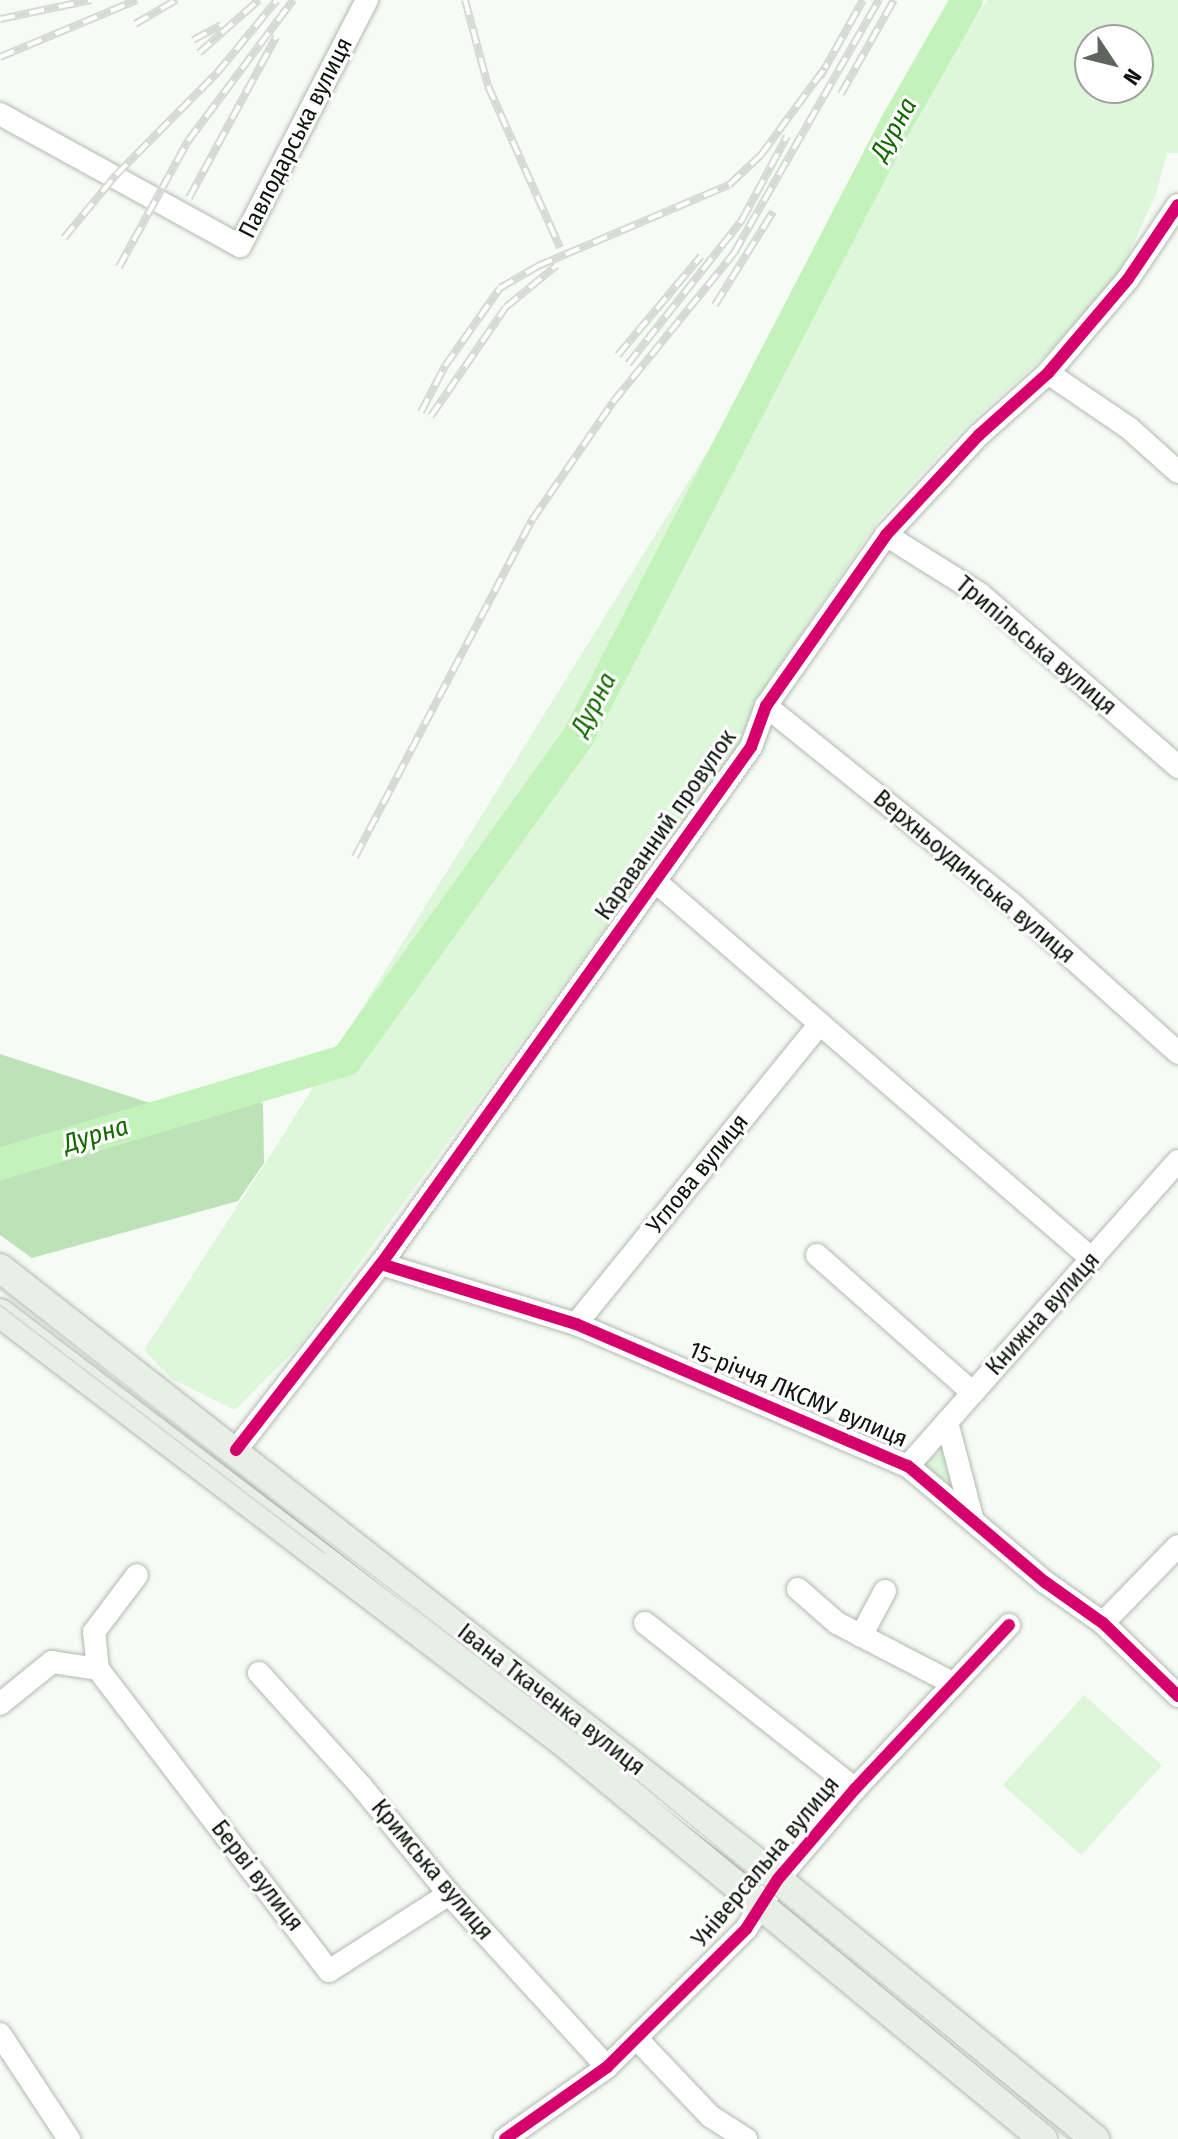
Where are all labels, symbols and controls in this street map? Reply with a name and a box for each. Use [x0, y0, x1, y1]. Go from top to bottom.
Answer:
north arrow [1074, 24, 1154, 104]
street label: Павлодарська вулиця [233, 33, 359, 243]
text: N [1118, 64, 1147, 90]
water label: Дурна [864, 92, 924, 166]
street label: Трипільська вулиця [950, 570, 1122, 722]
water label: Дурна [565, 667, 623, 741]
street label: Караванний провулок [589, 724, 743, 926]
street label: Верхньоудинська вулиця [867, 784, 1081, 970]
street label: Углова вулиця [641, 1108, 755, 1240]
water label: Дурна [60, 1110, 132, 1160]
street label: Книжна вулиця [980, 1246, 1106, 1382]
street label: 15-річчя ЛКСМУ вулиця [684, 1336, 912, 1454]
street label: Івана Ткаченка вулиця [452, 1618, 650, 1782]
street label: Універсальна вулиця [686, 1771, 846, 1953]
street label: Кримська вулиця [365, 1794, 499, 1946]
street label: Берві вулиця [205, 1815, 309, 1937]

